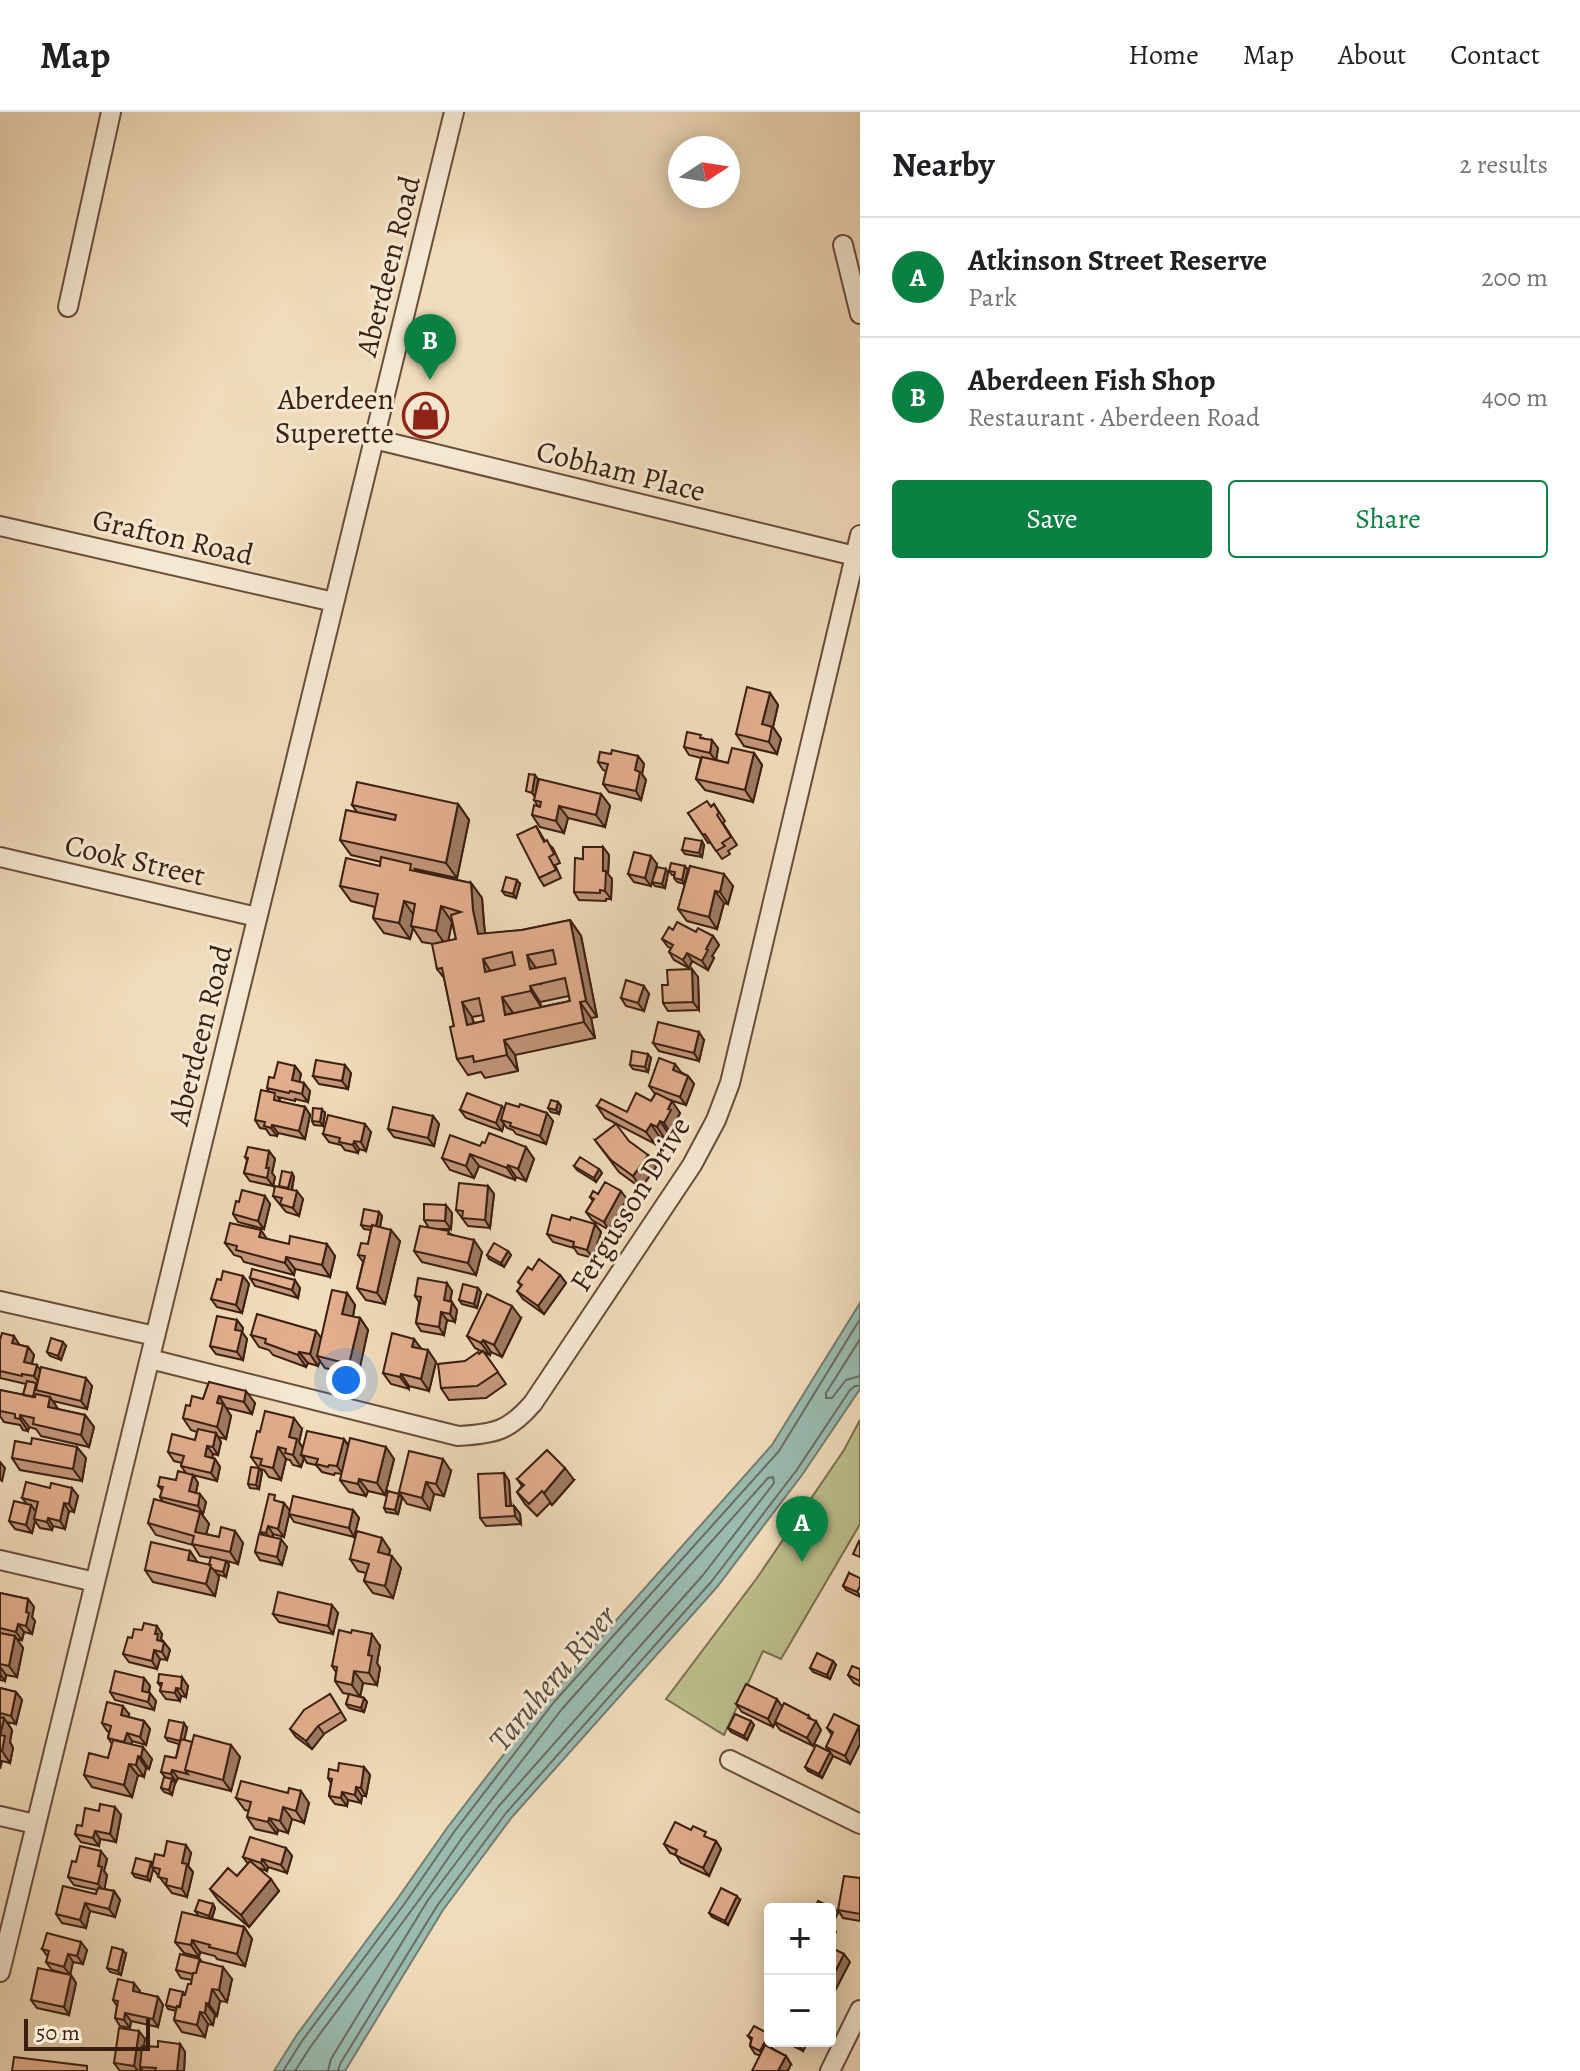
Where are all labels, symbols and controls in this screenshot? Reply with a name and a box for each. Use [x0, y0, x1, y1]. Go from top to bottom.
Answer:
text: Map [40, 29, 110, 81]
text: Home [1128, 36, 1199, 74]
text: Map [1243, 36, 1294, 74]
text: About [1338, 36, 1406, 74]
text: Contact [1450, 36, 1540, 74]
north arrow [668, 136, 740, 208]
text: Nearby [892, 141, 995, 188]
text: 2 results [1459, 147, 1548, 182]
street label: Aberdeen Road [346, 171, 430, 361]
text: Atkinson Street Reserve [968, 240, 1267, 280]
text: A [910, 260, 926, 295]
text: 200 m [1481, 260, 1548, 295]
text: Park [968, 280, 1017, 315]
pin: B [404, 314, 456, 380]
text: Aberdeen Fish Shop [968, 360, 1215, 400]
place label: Aberdeen Superette [275, 379, 394, 453]
text: B [910, 380, 926, 415]
text: 400 m [1482, 380, 1548, 415]
shop icon: Aberdeen Superette [401, 392, 449, 440]
text: Restaurant · Aberdeen Road [968, 400, 1260, 435]
street label: Cobham Place [532, 431, 710, 511]
button: Save [892, 480, 1212, 558]
button: Share [1228, 480, 1548, 558]
street label: Grafton Road [89, 499, 258, 575]
street label: Cook Street [61, 824, 209, 896]
street label: Aberdeen Road [158, 940, 242, 1130]
street label: Fergusson Drive [560, 1109, 700, 1299]
your location [326, 1360, 366, 1400]
pin: A [776, 1496, 828, 1562]
water label: Taruheru River [478, 1595, 627, 1760]
map controls [764, 1903, 836, 2047]
button: + [764, 1903, 836, 1975]
button: − [764, 1975, 836, 2047]
scale bar [24, 2015, 150, 2051]
text: 50 m [36, 2018, 80, 2048]

